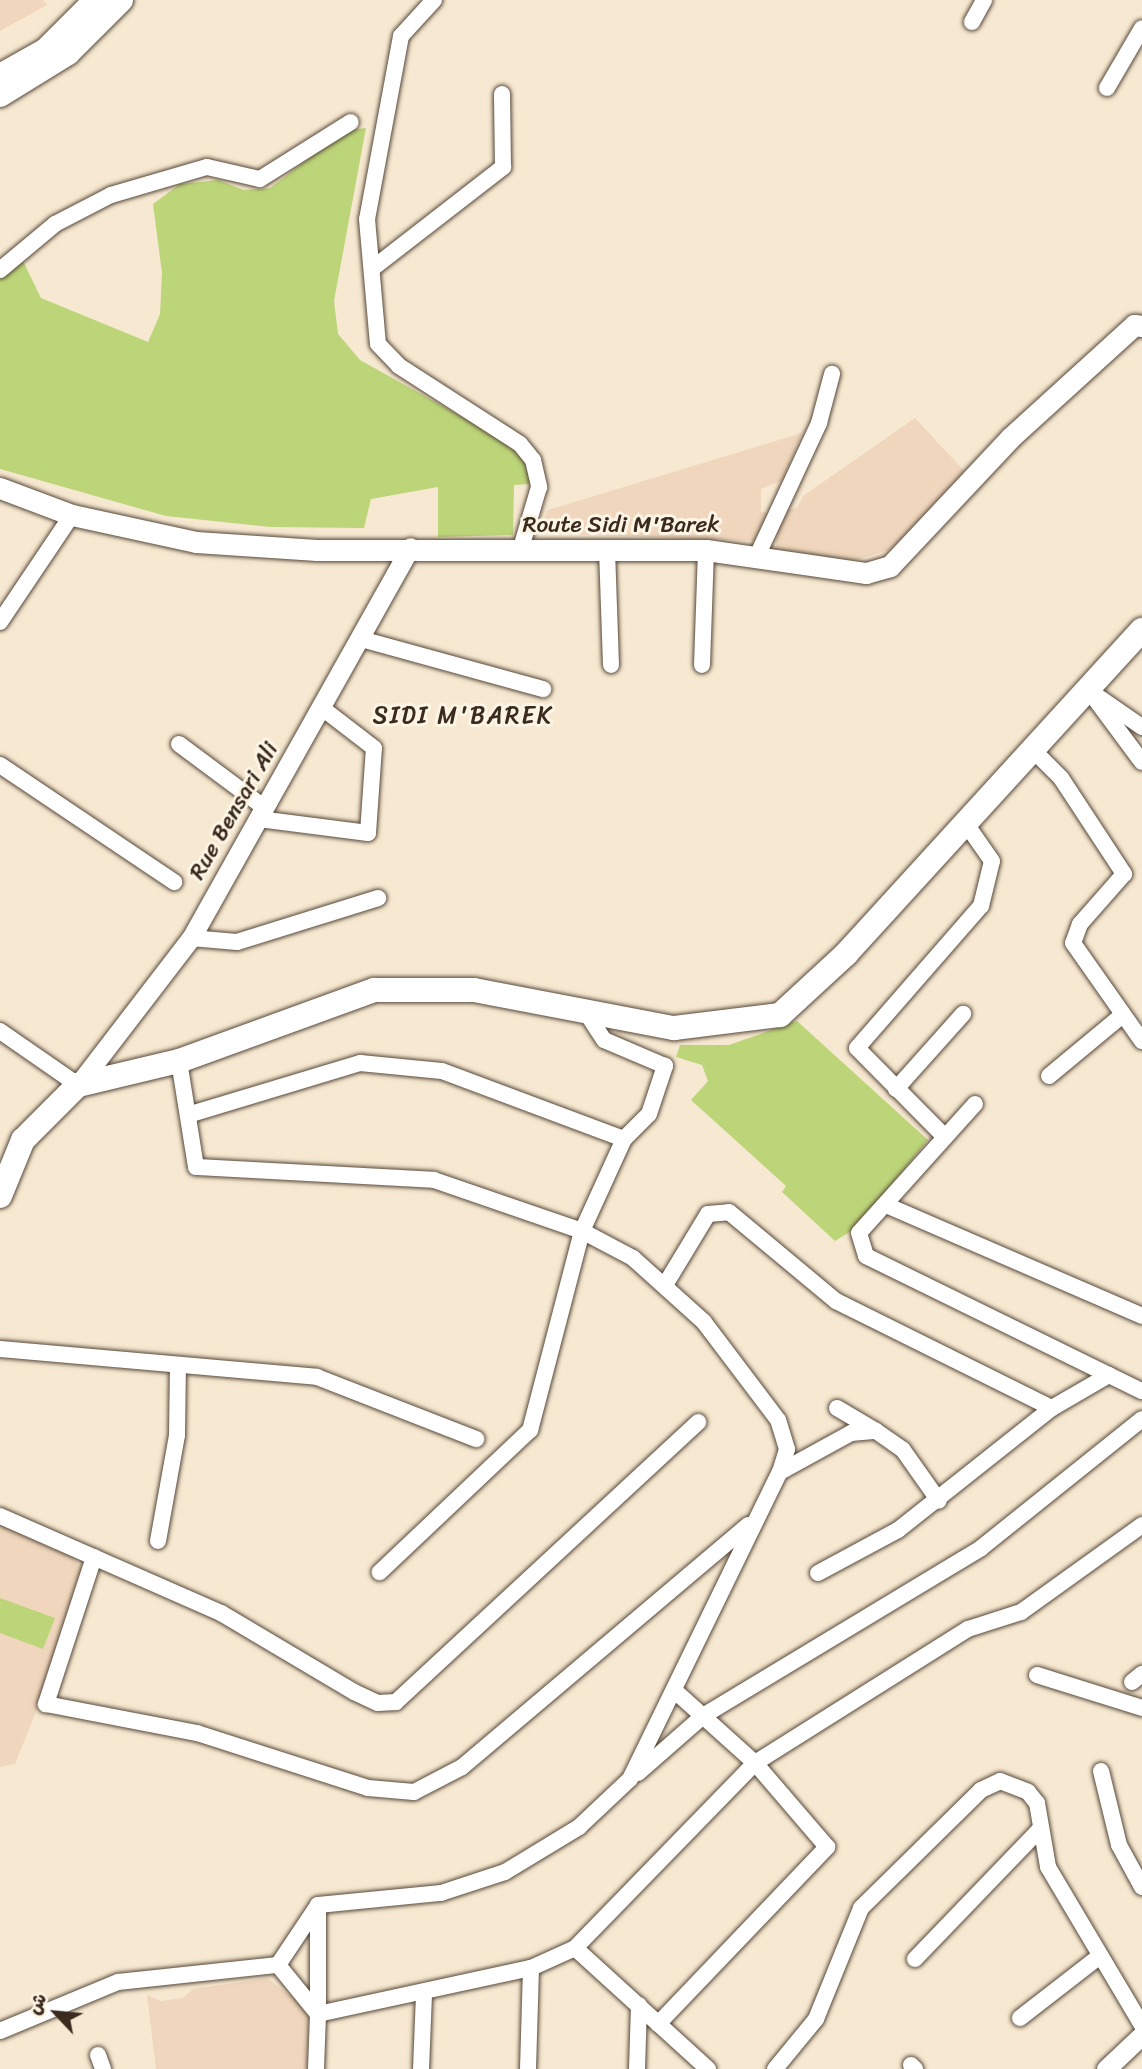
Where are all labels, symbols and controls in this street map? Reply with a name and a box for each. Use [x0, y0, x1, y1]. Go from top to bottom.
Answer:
street label: Route Sidi M'Barek [522, 511, 720, 539]
district label: SIDI M'BAREK [375, 702, 551, 730]
street label: Rue Bensari Ali [183, 737, 285, 885]
north arrow [21, 1978, 91, 2048]
text: ش [17, 1987, 56, 2020]

